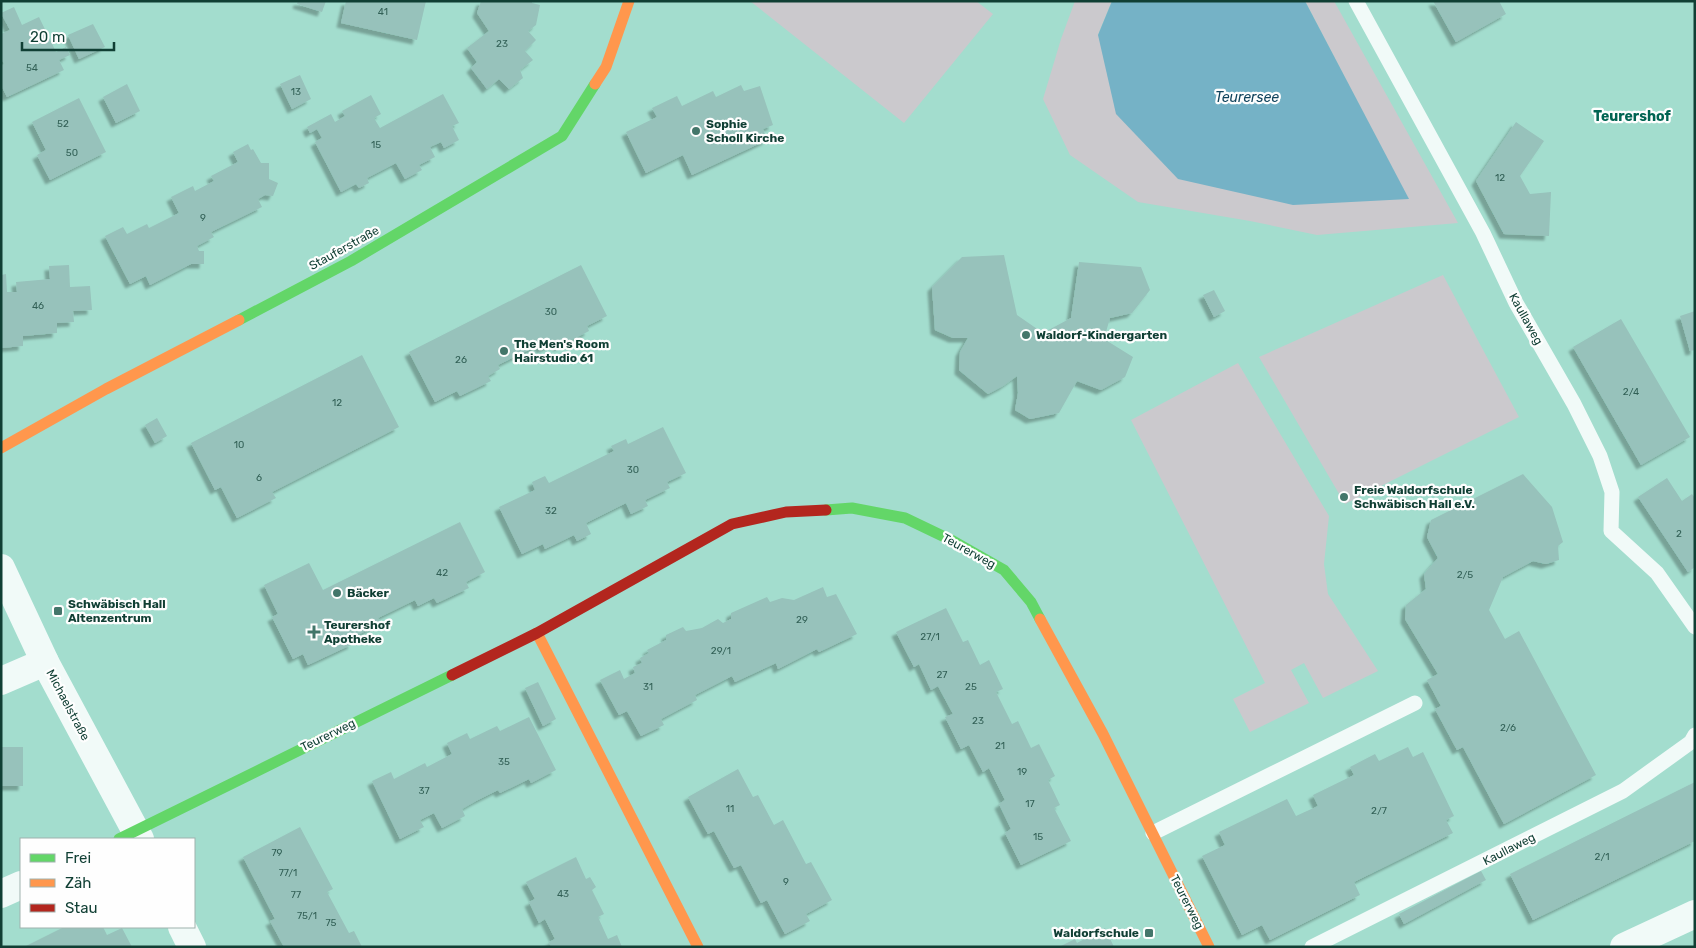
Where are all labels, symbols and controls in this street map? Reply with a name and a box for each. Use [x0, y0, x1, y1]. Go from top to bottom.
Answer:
house number: 41 [378, 6, 388, 18]
scale bar [22, 20, 115, 52]
text: 20 m [30, 28, 65, 46]
house number: 23 [496, 38, 508, 50]
house number: 54 [26, 62, 38, 74]
house number: 13 [291, 86, 301, 98]
water label: Teurersee [1215, 89, 1279, 106]
district label: Teurershof [1593, 108, 1671, 125]
place label: Sophie Scholl Kirche [706, 117, 784, 145]
house number: 52 [57, 118, 69, 130]
marker: Sophie Scholl Kirche [690, 125, 702, 137]
house number: 15 [371, 139, 381, 151]
house number: 50 [66, 147, 78, 159]
house number: 12 [1495, 172, 1505, 184]
house number: 9 [200, 212, 206, 224]
street label: Stauferstraße [307, 223, 382, 273]
street label: Kaullaweg [1506, 291, 1546, 347]
house number: 46 [32, 300, 44, 312]
house number: 30 [545, 306, 557, 318]
place label: Waldorf-Kindergarten [1036, 328, 1167, 342]
marker: Waldorf-Kindergarten [1020, 329, 1032, 341]
place label: The Men's Room Hairstudio 61 [514, 337, 609, 365]
marker: The Men's Room Hairstudio 61 [498, 345, 510, 357]
house number: 26 [455, 354, 467, 366]
house number: 2/4 [1623, 386, 1639, 398]
house number: 12 [332, 397, 342, 409]
house number: 10 [234, 439, 244, 451]
house number: 30 [627, 464, 639, 476]
house number: 6 [256, 472, 262, 484]
place label: Freie Waldorfschule Schwäbisch Hall e.V. [1354, 483, 1475, 511]
marker: Freie Waldorfschule Schwäbisch Hall e.V. [1338, 491, 1350, 503]
house number: 32 [545, 505, 557, 517]
house number: 2 [1676, 528, 1682, 540]
street label: Teurerweg [940, 531, 998, 571]
house number: 42 [436, 567, 448, 579]
house number: 2/5 [1457, 569, 1473, 581]
place label: Bäcker [347, 586, 389, 600]
marker: Bäcker [331, 587, 343, 599]
place label: Schwäbisch Hall Altenzentrum [68, 597, 166, 625]
marker: Schwäbisch Hall Altenzentrum [52, 605, 64, 617]
house number: 29 [796, 614, 808, 626]
place label: Teurershof Apotheke [324, 618, 391, 646]
marker: Teurershof Apotheke [308, 626, 320, 638]
house number: 27/1 [920, 631, 940, 643]
house number: 29/1 [711, 645, 731, 657]
street label: Michaelstraße [43, 667, 93, 743]
house number: 27 [937, 669, 948, 681]
house number: 31 [643, 681, 653, 693]
house number: 25 [965, 681, 977, 693]
house number: 23 [972, 715, 984, 727]
street label: Teurerweg [299, 716, 357, 754]
house number: 2/6 [1500, 722, 1516, 734]
house number: 21 [995, 740, 1005, 752]
house number: 35 [498, 756, 510, 768]
house number: 19 [1017, 766, 1027, 778]
house number: 37 [418, 785, 430, 797]
house number: 17 [1025, 798, 1035, 810]
house number: 11 [726, 803, 734, 815]
house number: 2/7 [1371, 805, 1387, 817]
street label: Kaullaweg [1481, 830, 1537, 868]
house number: 15 [1033, 831, 1043, 843]
legend [20, 838, 195, 928]
house number: 79 [271, 847, 283, 859]
text: Frei [65, 849, 91, 867]
house number: 2/1 [1595, 851, 1609, 863]
house number: 77/1 [279, 867, 297, 879]
street label: Teurerweg [1167, 873, 1207, 931]
text: Zäh [65, 874, 91, 892]
house number: 9 [783, 876, 789, 888]
house number: 43 [557, 888, 569, 900]
house number: 77 [291, 889, 301, 901]
text: Stau [65, 899, 98, 917]
house number: 75/1 [297, 910, 317, 922]
house number: 75 [325, 917, 337, 929]
place label: Waldorfschule [1053, 926, 1139, 940]
marker: Waldorfschule [1143, 927, 1155, 939]

